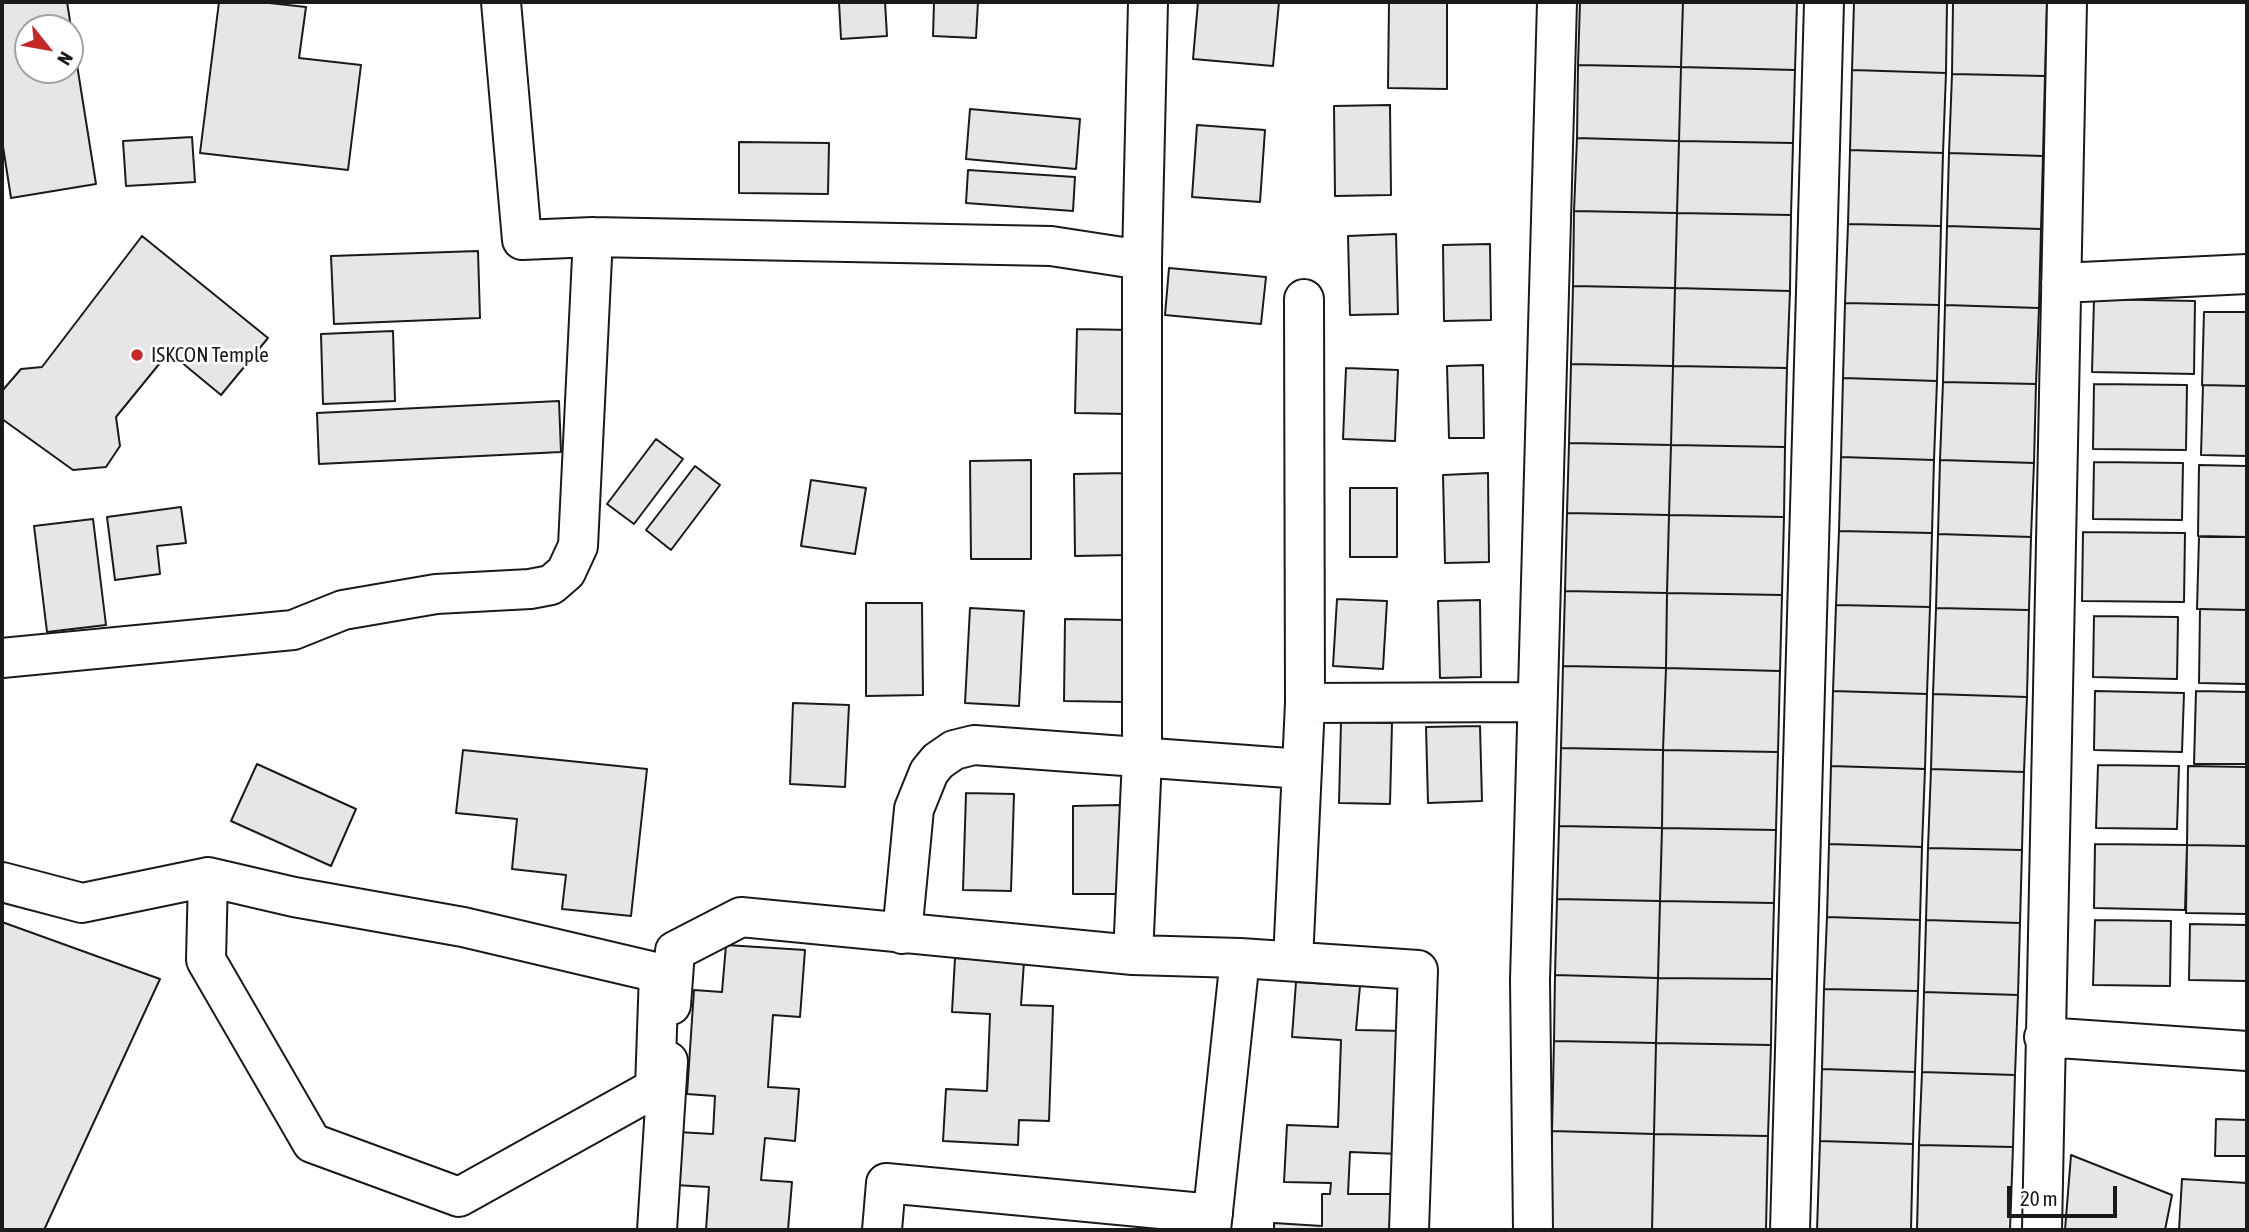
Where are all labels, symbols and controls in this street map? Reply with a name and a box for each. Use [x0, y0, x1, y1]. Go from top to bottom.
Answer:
north arrow [14, 14, 84, 84]
text: N [53, 48, 78, 69]
place label: ISKCON Temple [151, 342, 269, 368]
marker: ISKCON Temple [129, 347, 145, 363]
scale bar [2011, 1172, 2121, 1216]
text: 20 m [2020, 1186, 2058, 1210]

